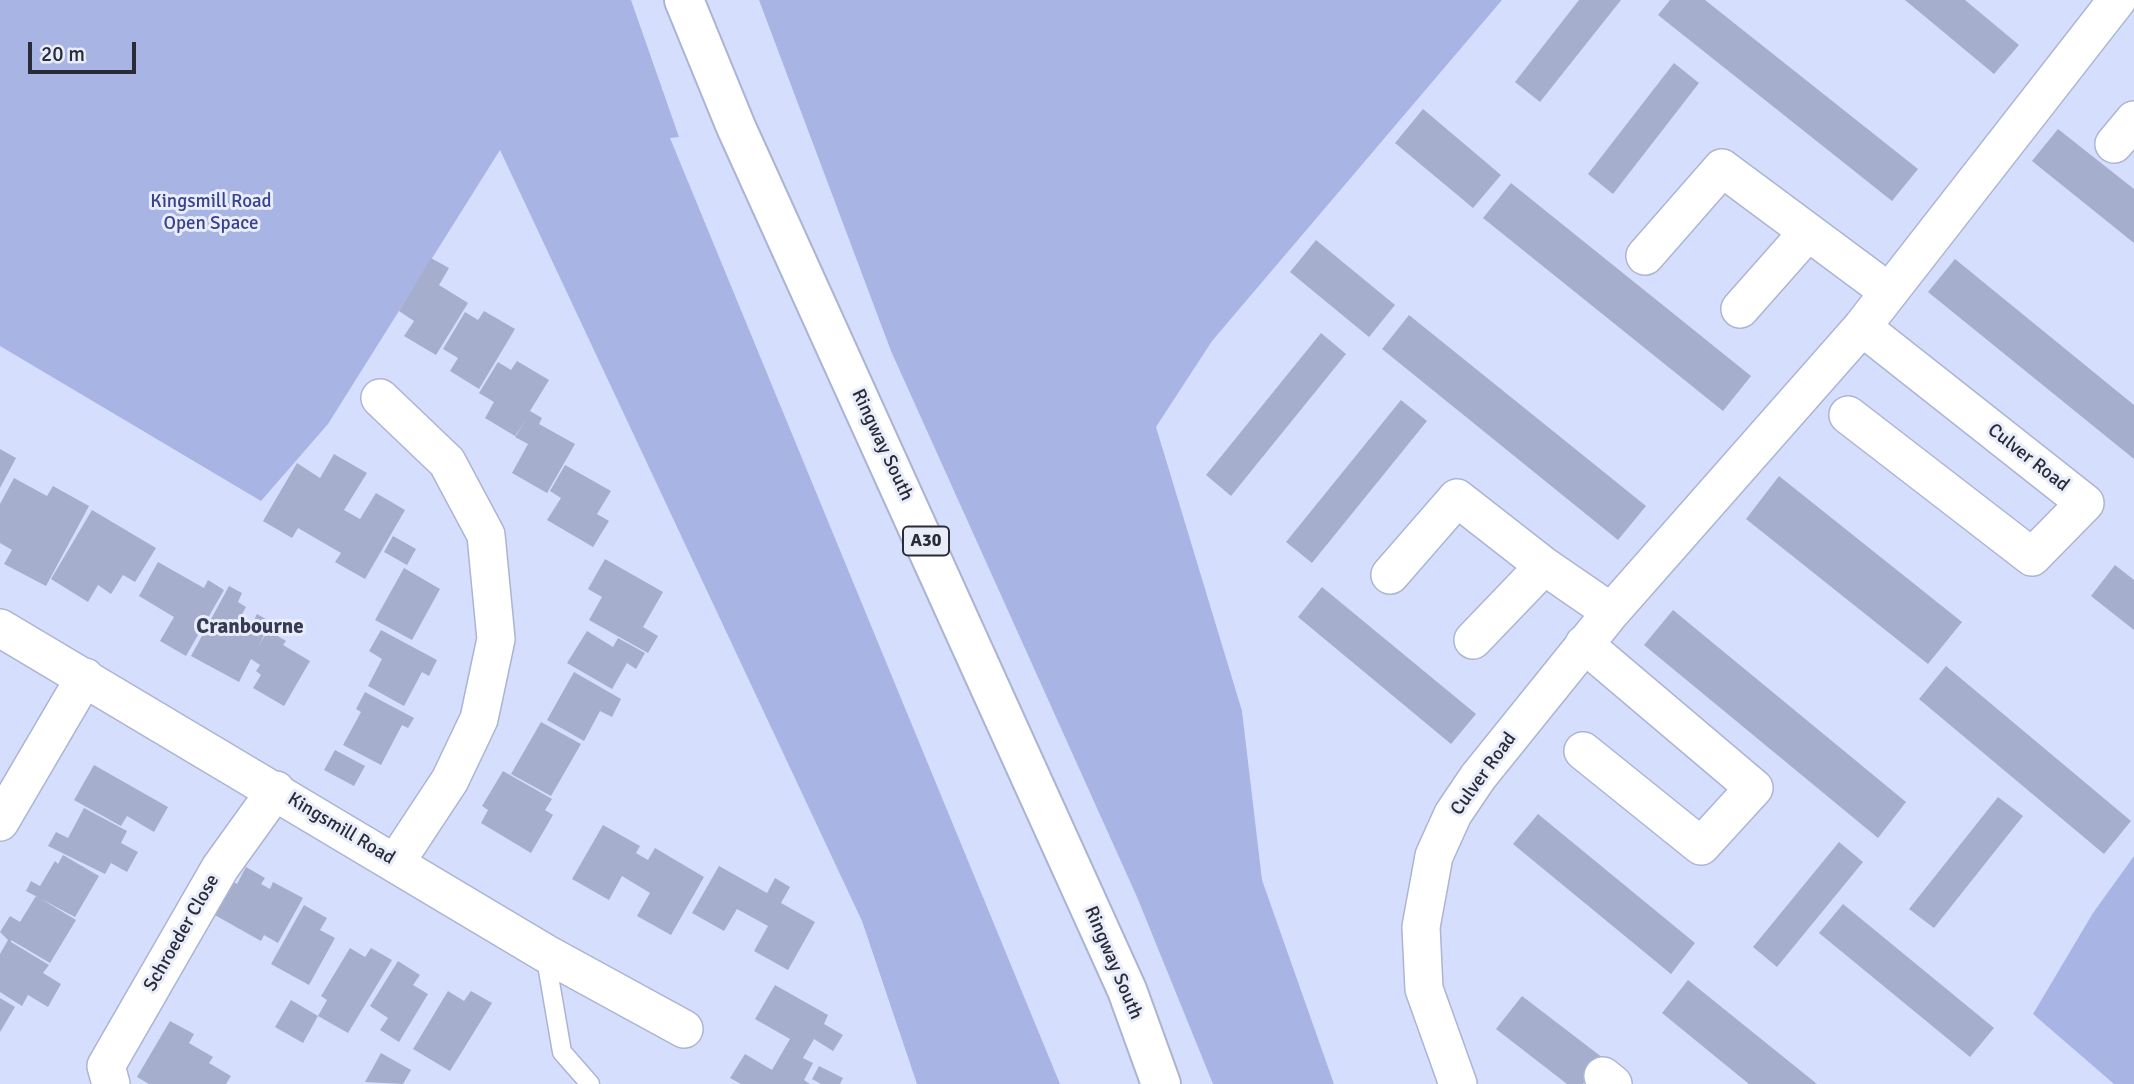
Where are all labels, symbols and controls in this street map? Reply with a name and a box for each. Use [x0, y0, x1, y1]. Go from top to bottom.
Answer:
scale bar [32, 28, 140, 72]
text: 20 m [41, 41, 85, 67]
park label: Kingsmill Road Open Space [150, 191, 272, 235]
street label: Ringway South [846, 385, 918, 505]
street label: Culver Road [1983, 419, 2073, 497]
road number: A30 [903, 526, 949, 556]
district label: Cranbourne [196, 614, 304, 640]
street label: Culver Road [1446, 728, 1522, 820]
street label: Kingsmill Road [283, 788, 399, 870]
street label: Schroeder Close [139, 870, 225, 996]
street label: Ringway South [1079, 903, 1147, 1023]

